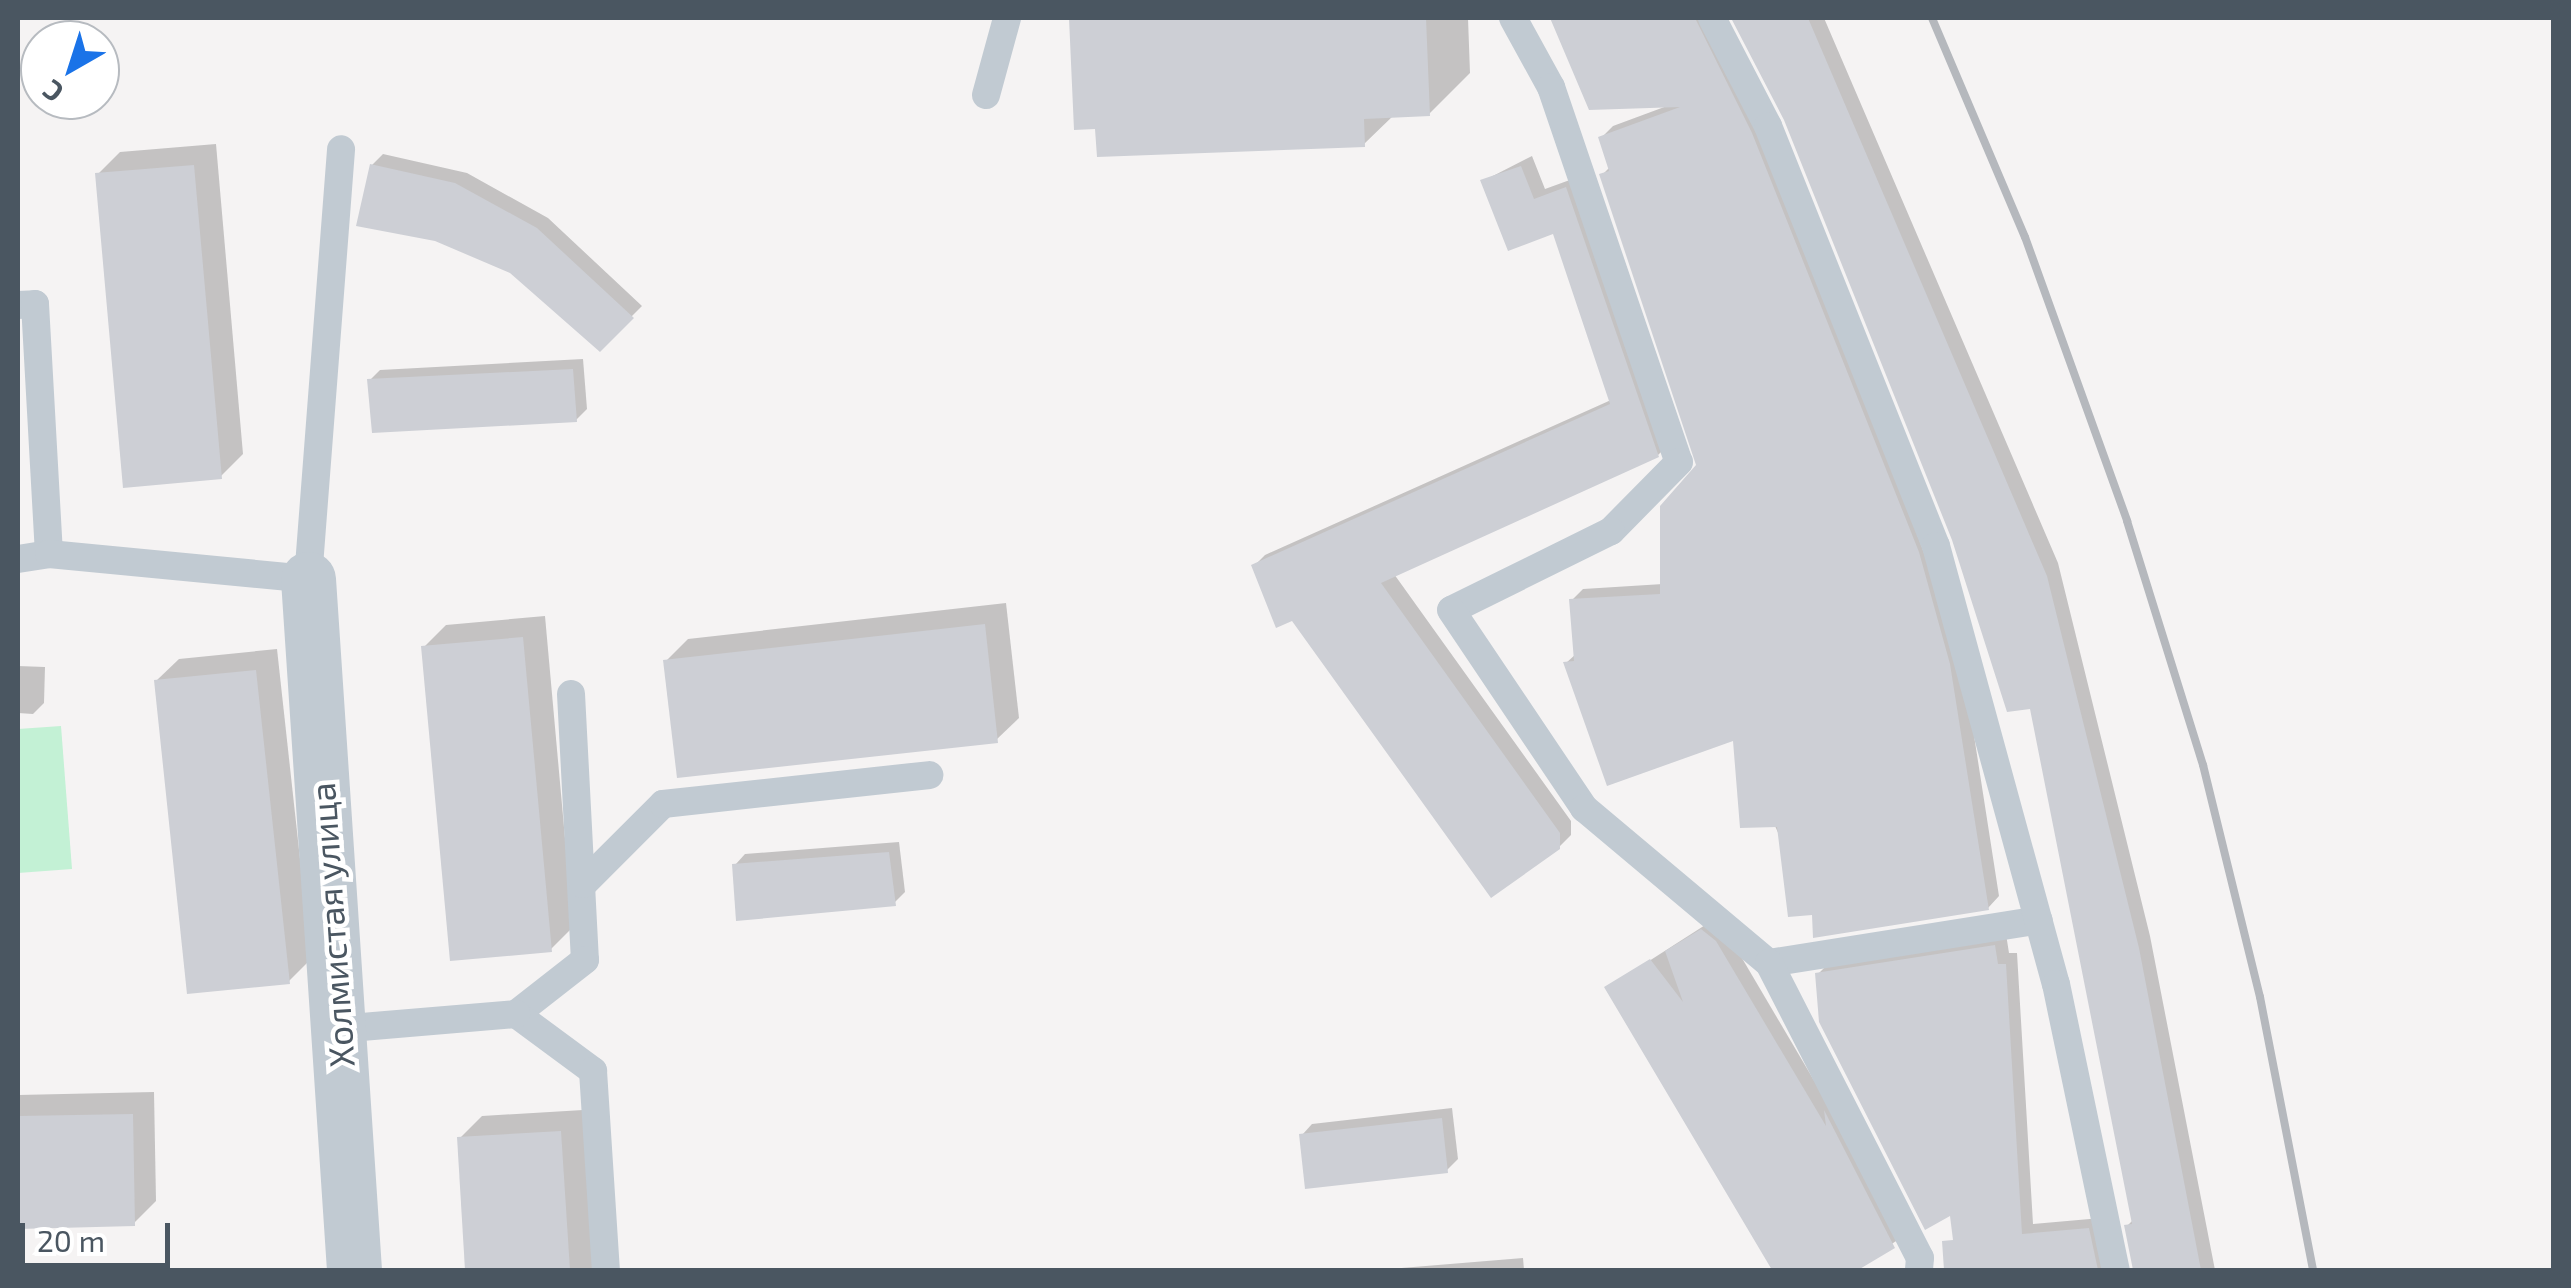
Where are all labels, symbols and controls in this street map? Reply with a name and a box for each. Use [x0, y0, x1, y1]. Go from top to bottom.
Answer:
north arrow [20, 20, 120, 120]
text: С [35, 73, 69, 110]
street label: Холмистая улица [300, 781, 362, 1069]
scale bar [25, 1203, 175, 1265]
text: 20 m [37, 1222, 105, 1258]

